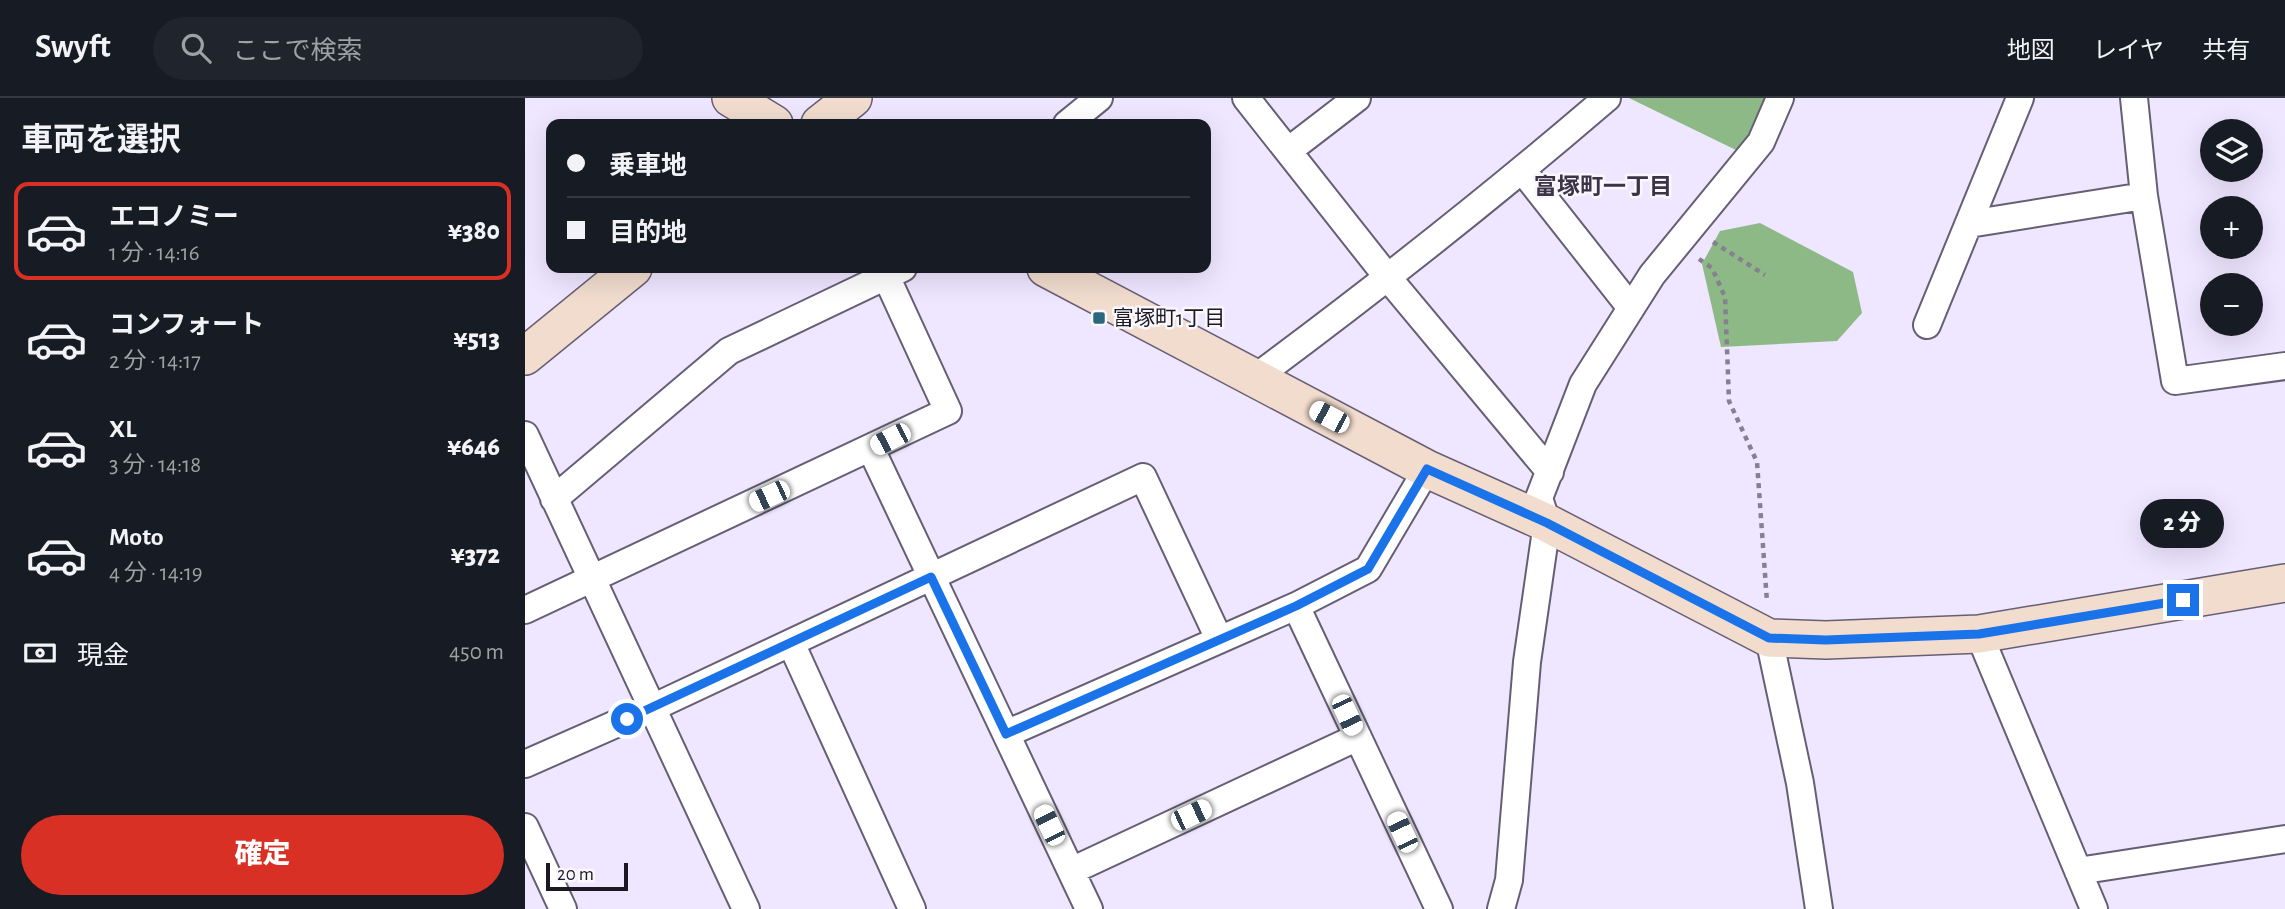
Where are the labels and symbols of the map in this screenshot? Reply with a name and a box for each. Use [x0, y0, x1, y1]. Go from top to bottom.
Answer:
district label: 富塚町一丁目 [1534, 174, 1672, 199]
place label: 富塚町1丁目 [1113, 307, 1225, 329]
marker: 富塚町1丁目 [1091, 310, 1107, 326]
car [1306, 398, 1353, 436]
car [867, 420, 914, 458]
car [746, 478, 793, 514]
callout: 2 分 [2141, 498, 2225, 547]
route end [2167, 584, 2199, 616]
car [1329, 692, 1366, 738]
route start [611, 703, 643, 735]
car [1168, 797, 1215, 833]
car [1031, 802, 1068, 848]
car [1384, 809, 1421, 855]
scale bar [546, 860, 628, 892]

